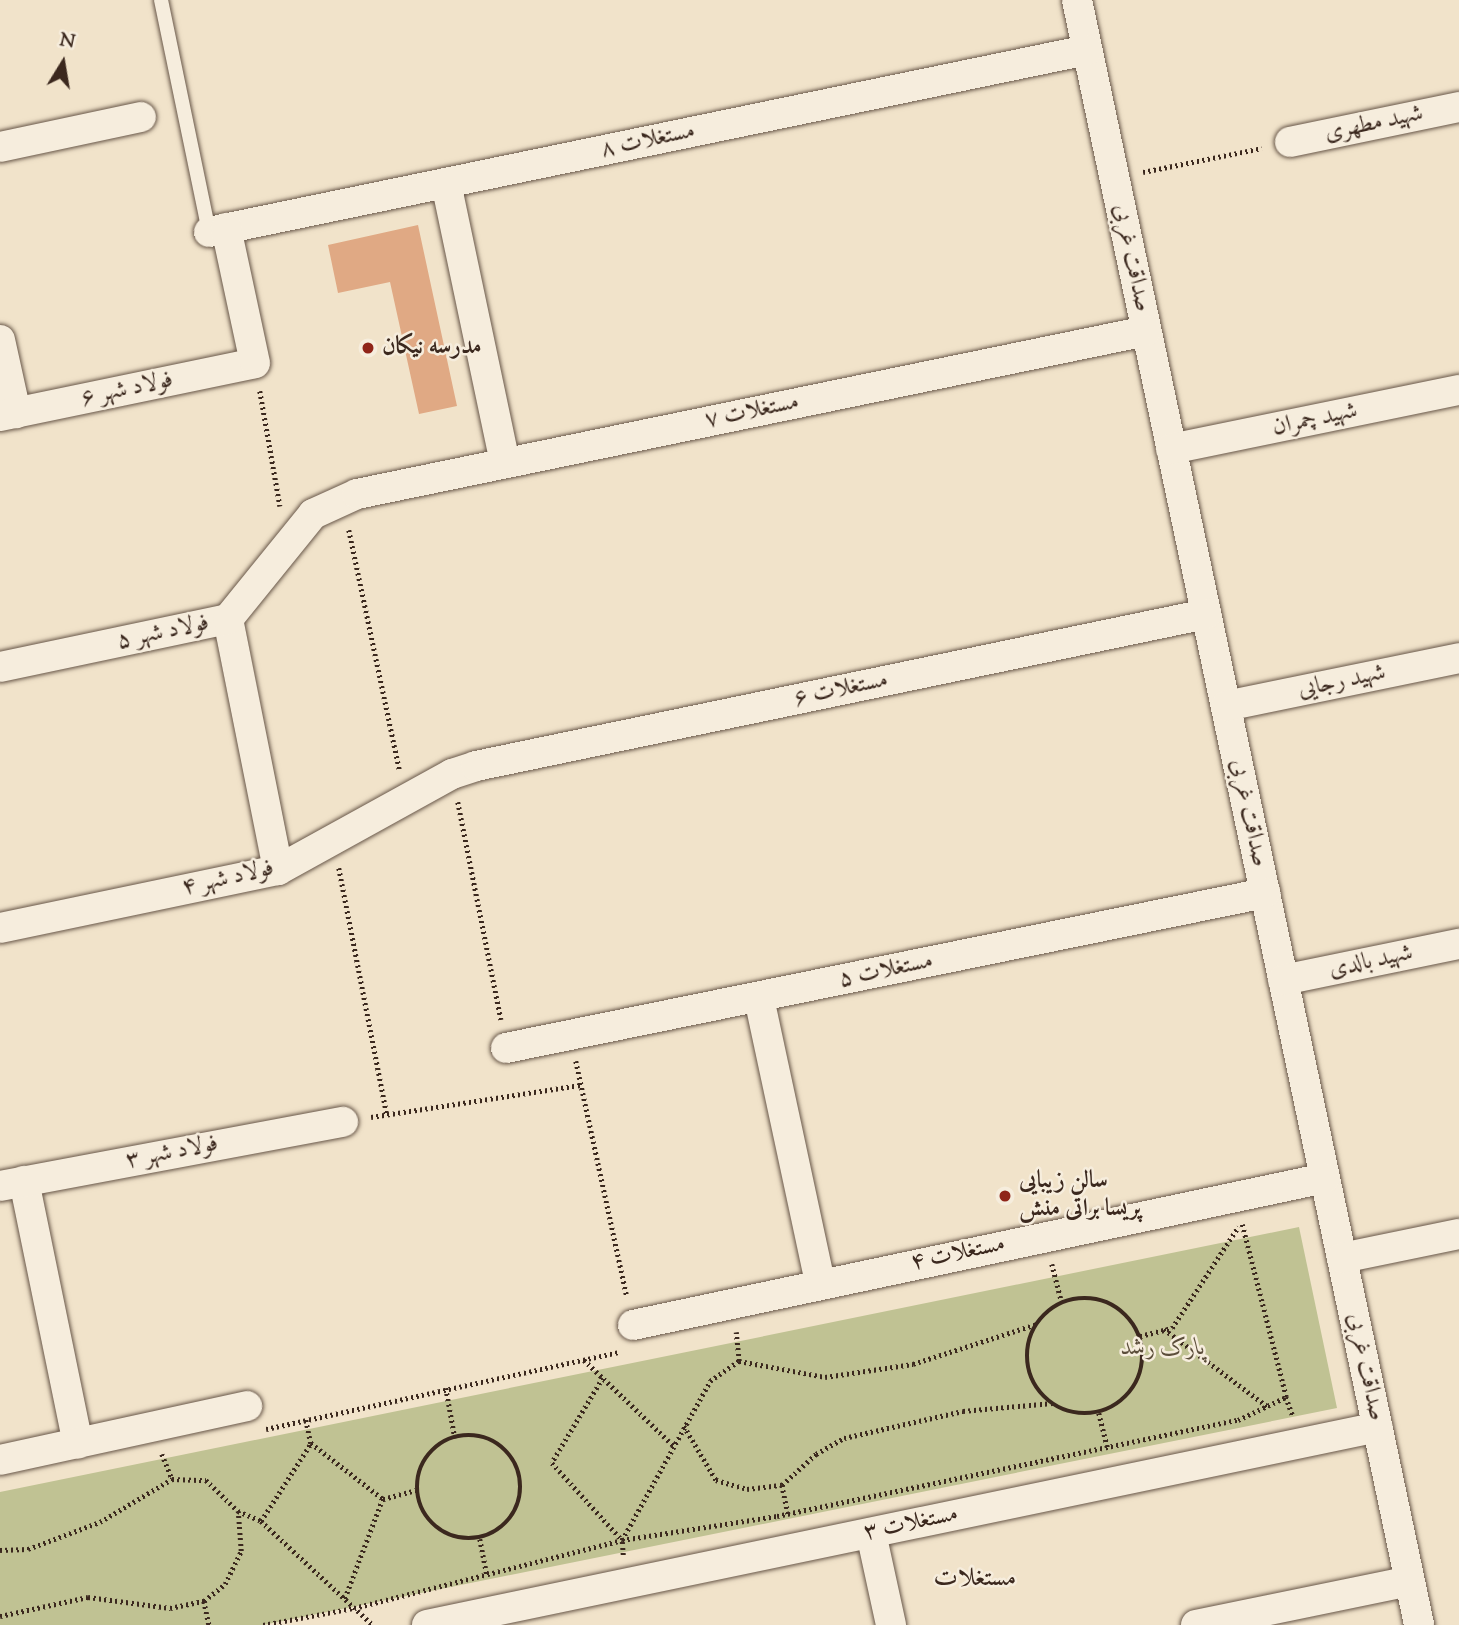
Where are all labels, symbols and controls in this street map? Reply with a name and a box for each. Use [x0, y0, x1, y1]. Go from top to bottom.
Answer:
text: N [57, 27, 77, 57]
north arrow [28, 28, 98, 98]
street label: شهید مطهری [1322, 100, 1426, 148]
street label: مستغلات ۸ [598, 117, 698, 165]
street label: صداقت غربی [1106, 202, 1156, 314]
place label: مدرسه نیکان [382, 334, 482, 362]
marker: مدرسه نیکان [360, 340, 376, 356]
street label: فولاد شهر ۶ [78, 366, 176, 414]
street label: مستغلات ۷ [702, 388, 802, 436]
street label: شهید چمران [1270, 397, 1360, 443]
street label: فولاد شهر ۵ [114, 609, 212, 657]
street label: شهید رجایی [1296, 659, 1388, 705]
street label: مستغلات ۶ [791, 666, 891, 714]
street label: صداقت غربی [1223, 757, 1273, 869]
street label: فولاد شهر ۴ [179, 854, 277, 904]
street label: شهید بالدی [1326, 939, 1416, 985]
street label: مستغلات ۵ [836, 947, 936, 995]
street label: فولاد شهر ۳ [123, 1130, 221, 1176]
place label: سالن زیبایی پریسا براتی منش [1019, 1168, 1141, 1224]
marker: سالن زیبایی پریسا براتی منش [997, 1188, 1013, 1204]
street label: مستغلات ۴ [908, 1230, 1008, 1278]
street label: صداقت غربی [1340, 1311, 1390, 1423]
park label: پارک رشد [1121, 1335, 1205, 1363]
street label: مستغلات ۳ [861, 1500, 961, 1548]
district label: مستغلات [934, 1563, 1016, 1595]

